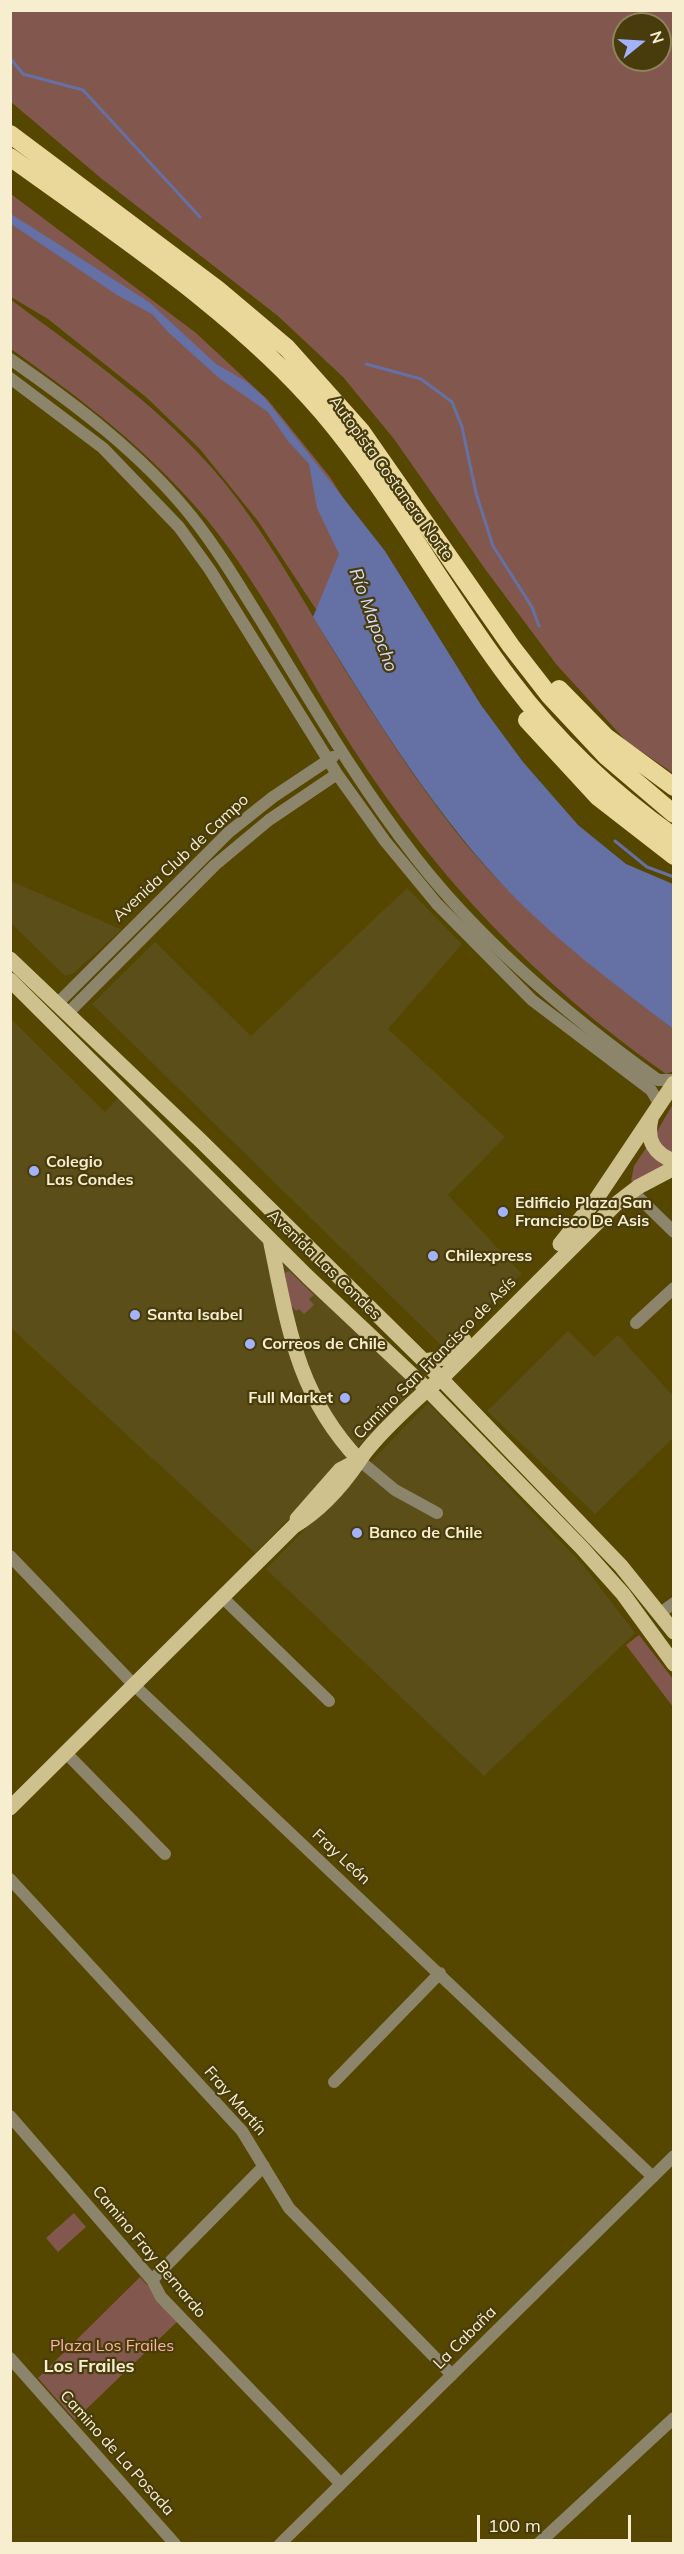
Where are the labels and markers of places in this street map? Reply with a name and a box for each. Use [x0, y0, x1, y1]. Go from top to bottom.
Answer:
place label: Colegio Las Condes [46, 1152, 134, 1190]
marker: Colegio Las Condes [27, 1164, 41, 1178]
place label: Edificio Plaza San Francisco De Asis [515, 1193, 652, 1231]
marker: Edificio Plaza San Francisco De Asis [496, 1205, 510, 1219]
place label: Chilexpress [445, 1246, 532, 1266]
marker: Chilexpress [426, 1249, 440, 1263]
place label: Santa Isabel [147, 1305, 243, 1325]
marker: Santa Isabel [128, 1308, 142, 1322]
place label: Correos de Chile [262, 1334, 386, 1354]
marker: Correos de Chile [243, 1337, 257, 1351]
place label: Full Market [248, 1388, 333, 1408]
marker: Full Market [338, 1391, 352, 1405]
place label: Banco de Chile [369, 1523, 482, 1543]
marker: Banco de Chile [350, 1526, 364, 1540]

